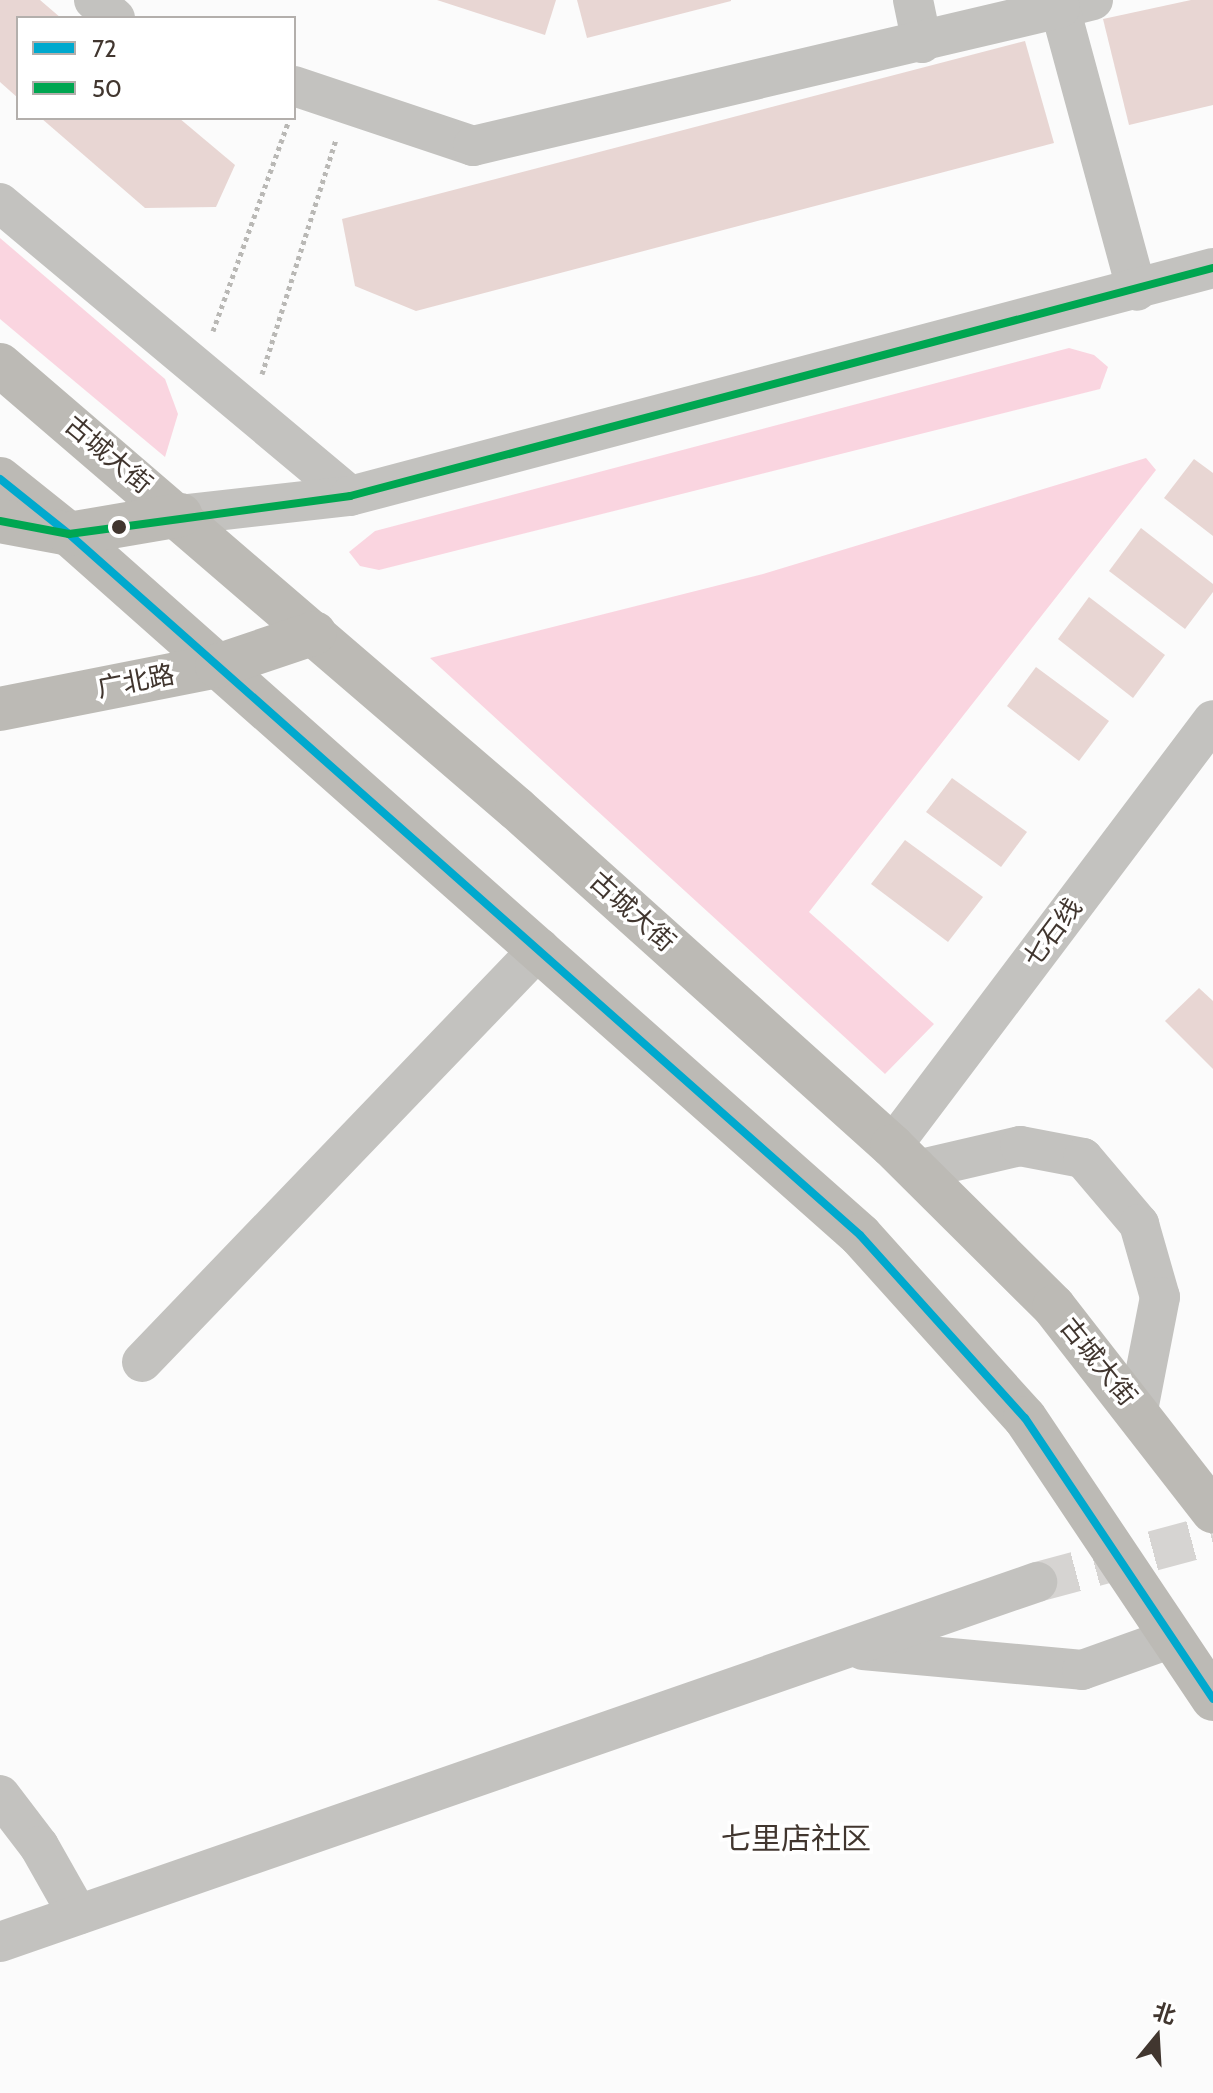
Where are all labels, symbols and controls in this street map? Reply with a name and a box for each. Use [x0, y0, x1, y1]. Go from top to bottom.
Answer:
legend [16, 16, 296, 120]
text: 72 [92, 34, 117, 63]
text: 50 [92, 74, 122, 103]
street label: 古城大街 [58, 410, 158, 500]
unlabelled marker [111, 519, 127, 535]
street label: 广北路 [95, 659, 177, 705]
street label: 古城大街 [583, 866, 681, 958]
street label: 七石线 [1017, 892, 1089, 974]
street label: 古城大街 [1053, 1312, 1143, 1412]
district label: 七里店社区 [721, 1821, 871, 1857]
north arrow [1117, 1997, 1197, 2077]
text: 北 [1150, 1997, 1179, 2030]

